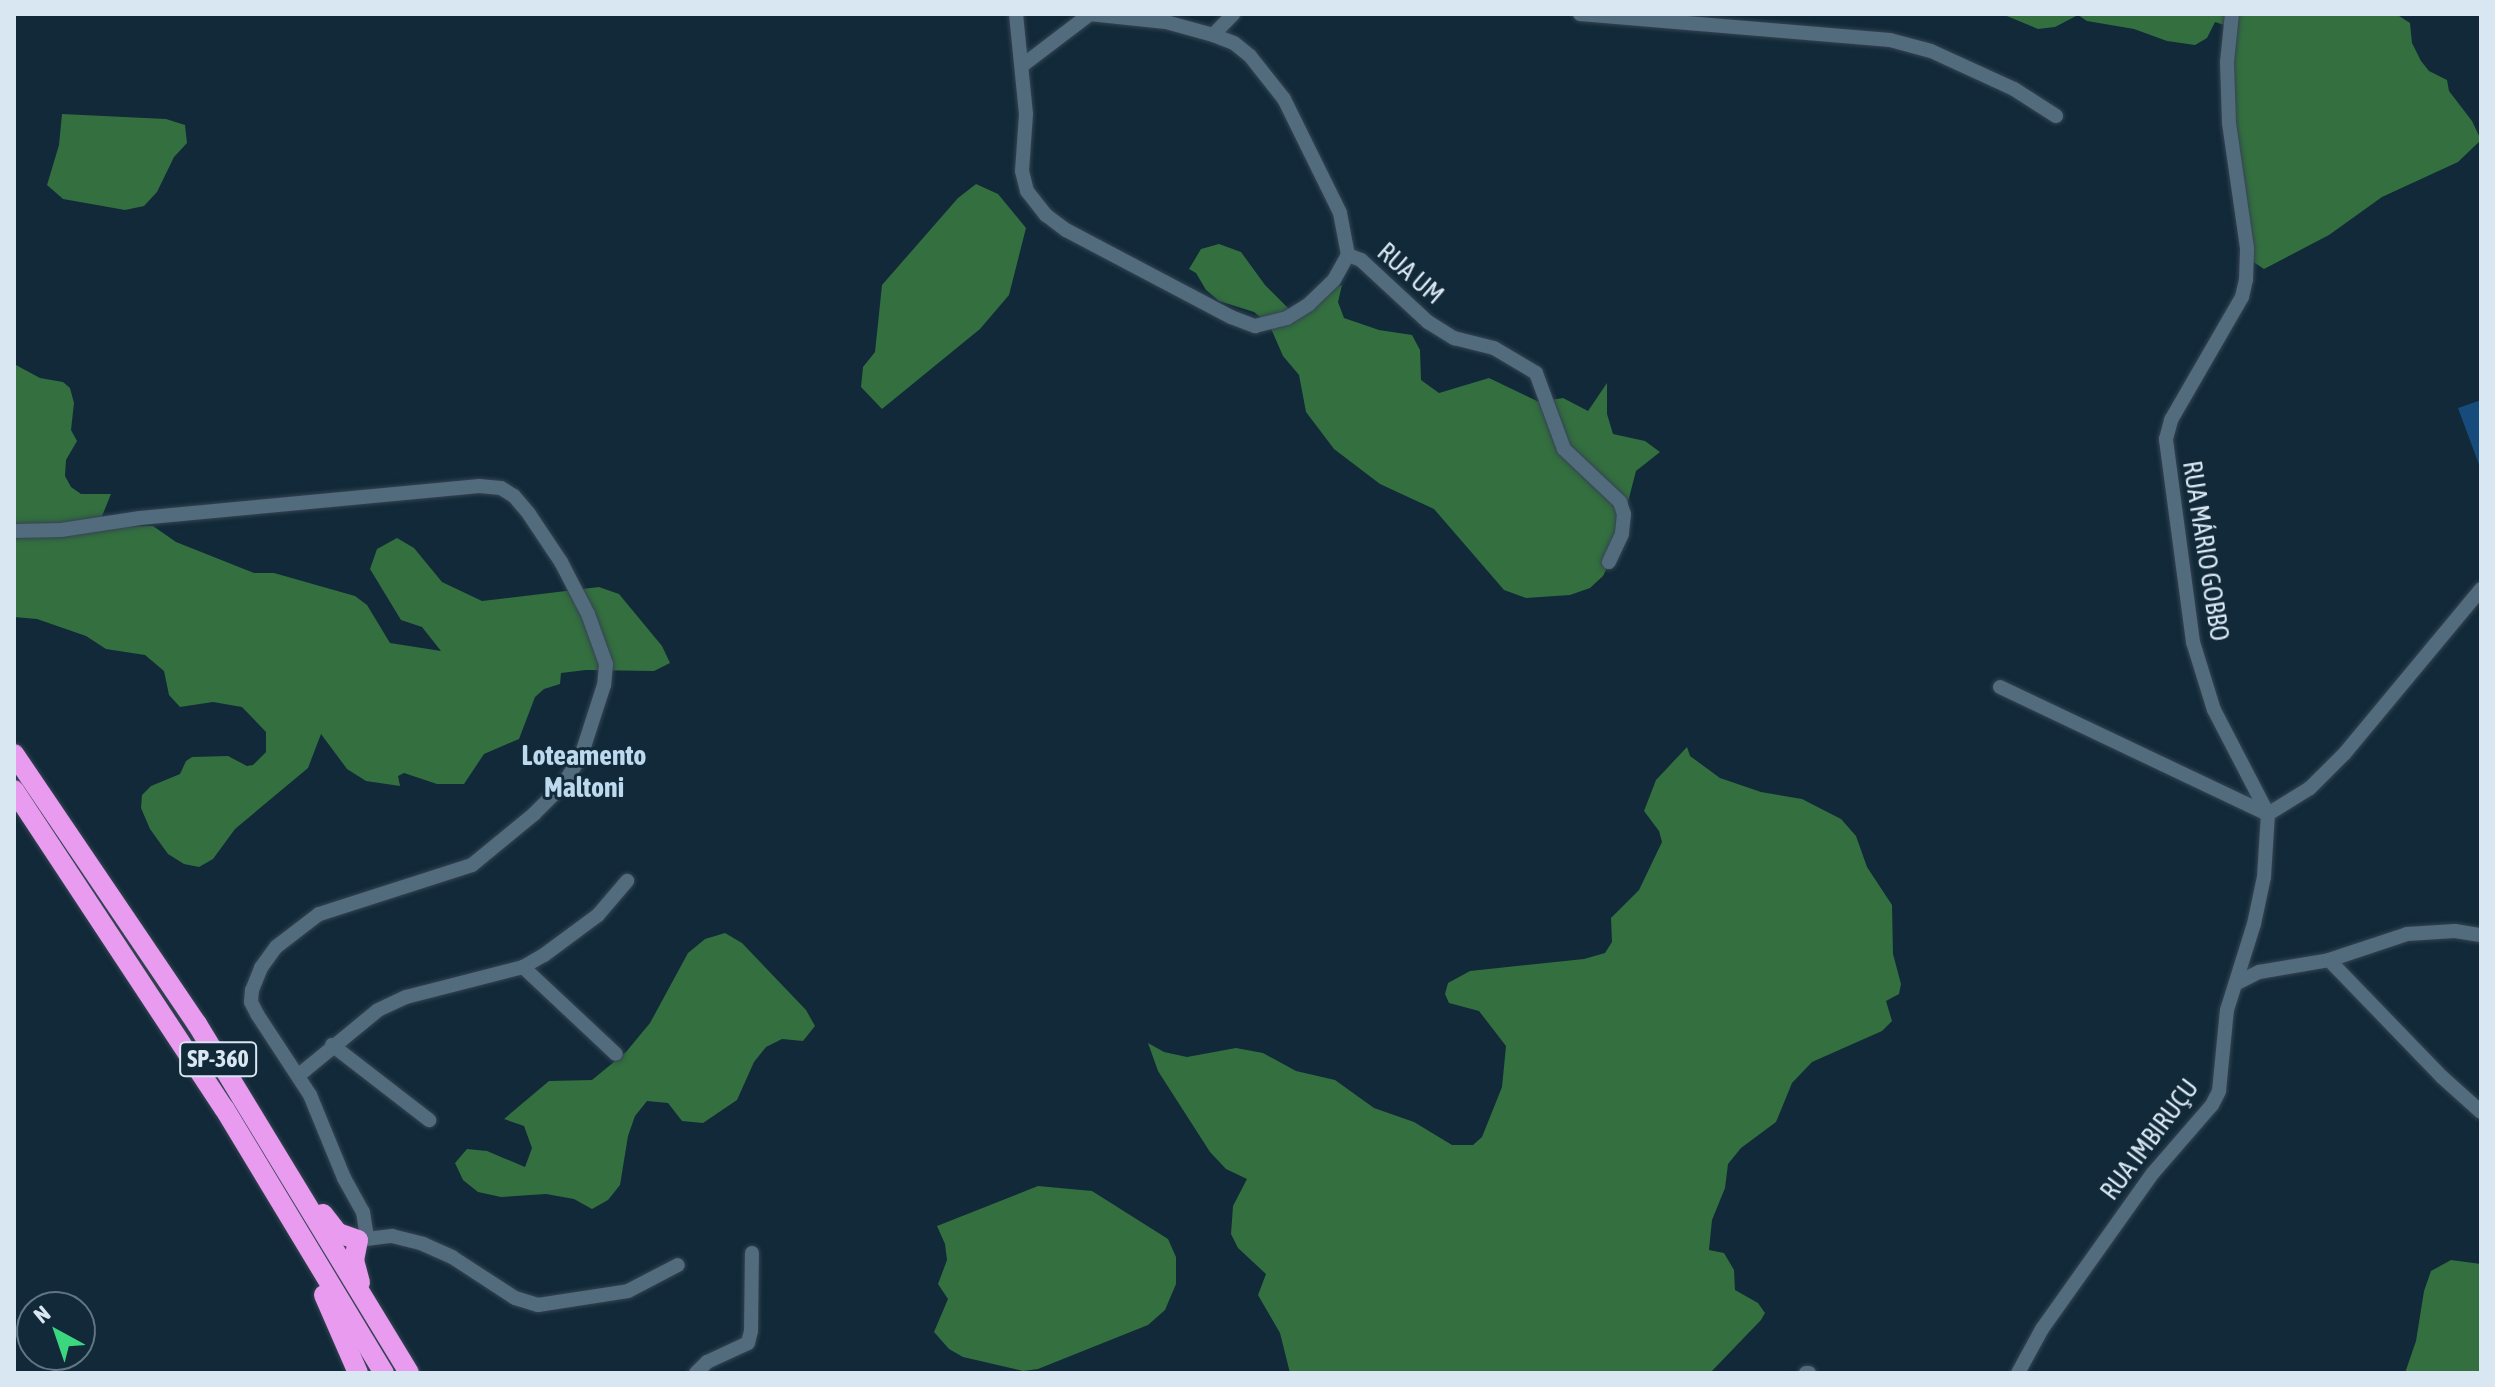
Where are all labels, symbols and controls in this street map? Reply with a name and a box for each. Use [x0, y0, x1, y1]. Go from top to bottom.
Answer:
street label: RUA UM [1371, 237, 1449, 311]
street label: RUA MÁRIO GOBBO [2175, 459, 2235, 643]
district label: Loteamento Maltoni [522, 738, 646, 804]
road number: SP-360 [178, 1039, 258, 1079]
street label: RUA IMBIRUÇU [2095, 1073, 2205, 1207]
north arrow [16, 1291, 96, 1371]
text: N [29, 1300, 55, 1328]

